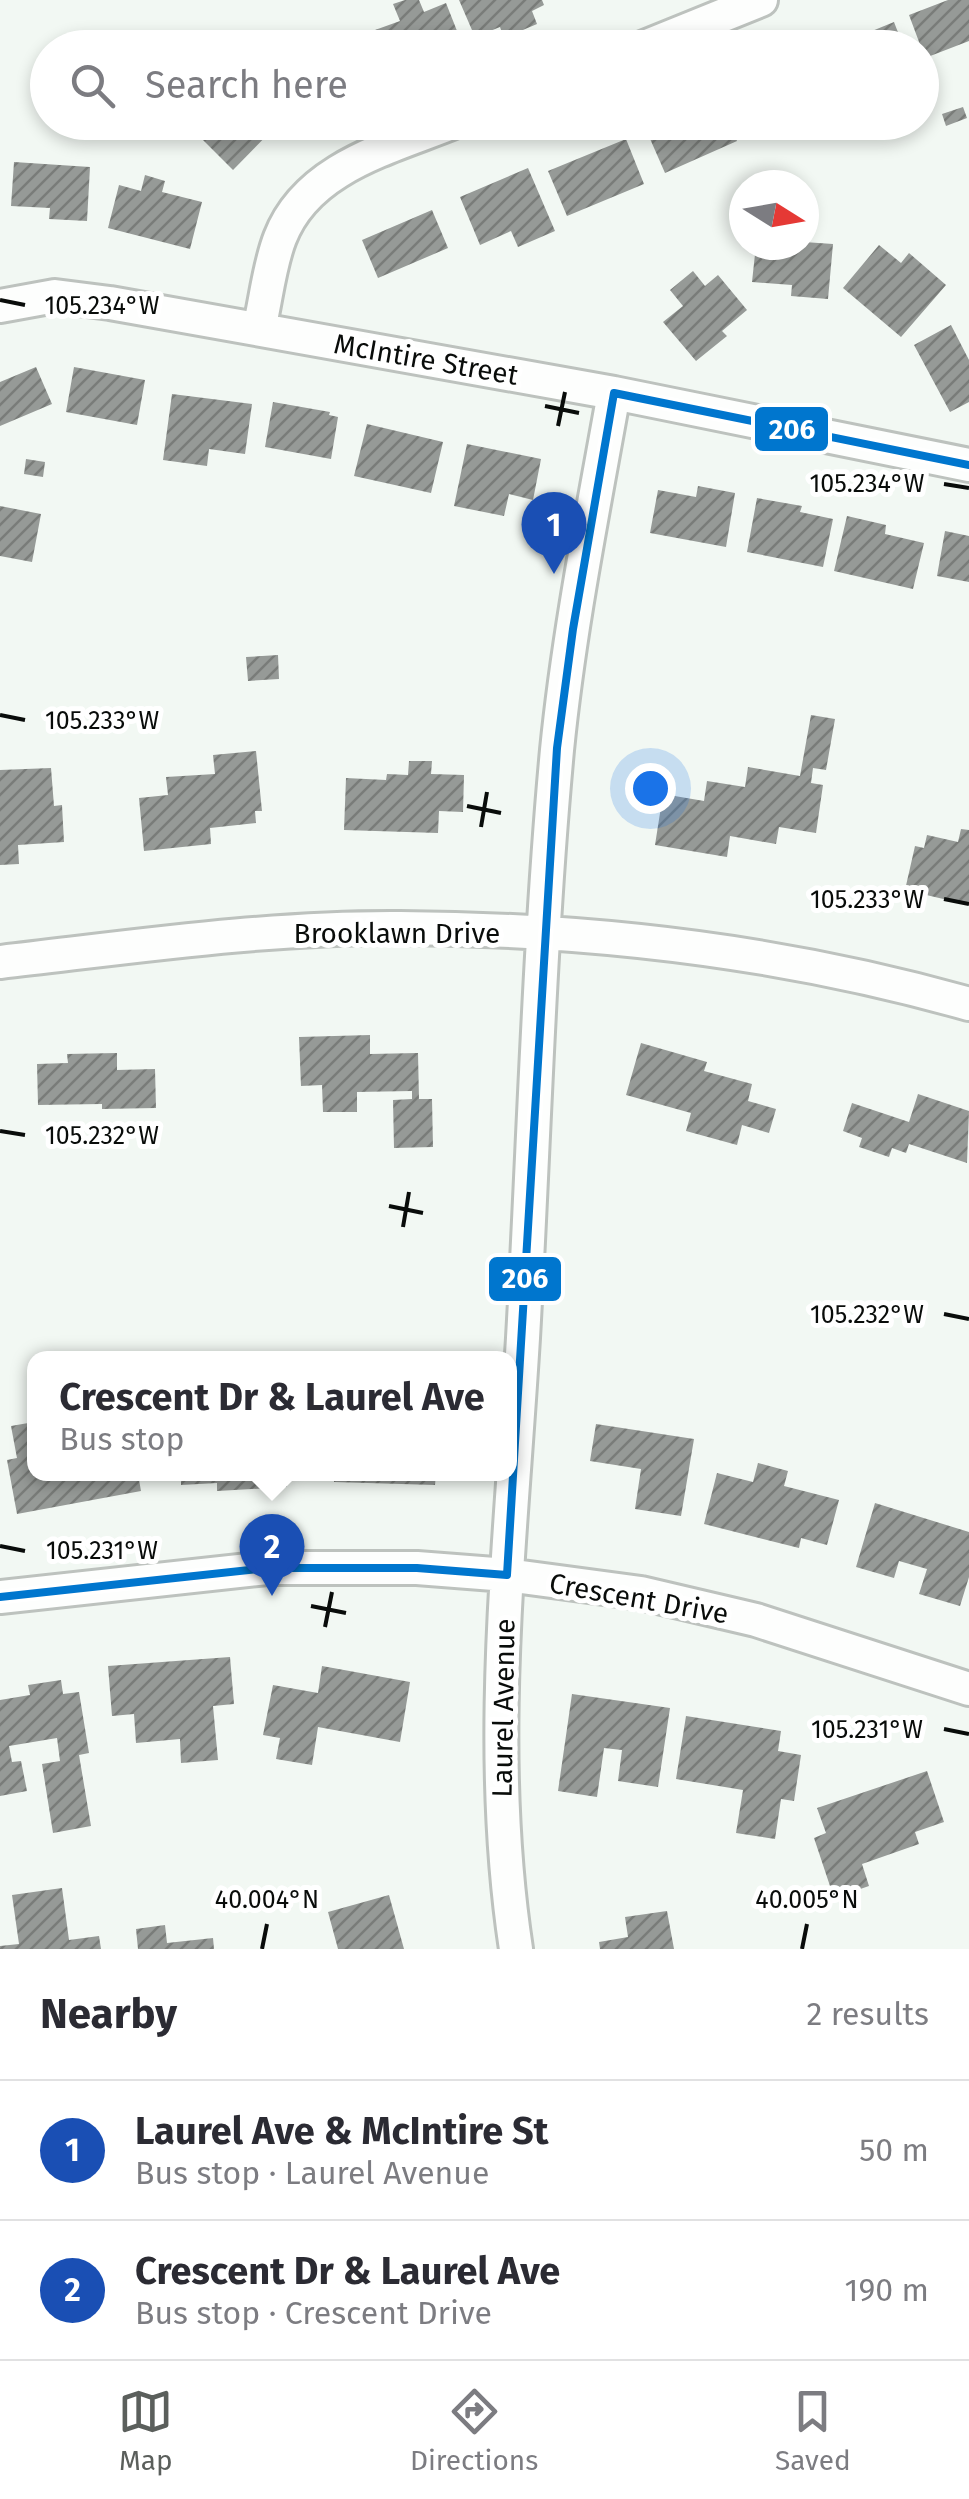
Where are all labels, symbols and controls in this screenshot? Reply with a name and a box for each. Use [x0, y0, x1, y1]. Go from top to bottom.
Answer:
search box [30, 30, 939, 140]
icon: search [65, 58, 120, 113]
text: Search here [145, 62, 348, 108]
north arrow [729, 170, 819, 260]
text: 105.234°W [45, 291, 160, 321]
street label: McIntire Street [331, 327, 521, 392]
line badge: 206 [753, 405, 830, 453]
text: 206 [769, 413, 816, 446]
text: 105.234°W [810, 469, 925, 499]
pin: 1 [522, 492, 586, 574]
text: 105.233°W [45, 706, 159, 736]
your location [625, 763, 676, 814]
text: 105.233°W [810, 885, 924, 915]
street label: Brooklawn Drive [294, 917, 500, 950]
text: 105.232°W [45, 1121, 159, 1151]
line badge: 206 [487, 1255, 563, 1303]
text: 206 [502, 1262, 549, 1295]
text: 105.232°W [810, 1300, 924, 1330]
popup [27, 1351, 517, 1481]
text: Crescent Dr & Laurel Ave [59, 1374, 485, 1420]
text: Bus stop [59, 1420, 185, 1458]
pin: 2 [240, 1514, 304, 1596]
text: 105.231°W [46, 1536, 158, 1566]
street label: Crescent Drive [547, 1567, 731, 1630]
street label: Laurel Avenue [485, 1618, 522, 1798]
text: 105.231°W [811, 1715, 923, 1745]
text: 40.004°N [215, 1885, 319, 1915]
text: 40.005°N [755, 1885, 859, 1915]
text: Nearby [40, 1989, 177, 2039]
text: 2 results [806, 1995, 929, 2033]
text: Laurel Ave & McIntire St [135, 2108, 549, 2154]
text: 1 [65, 2131, 80, 2169]
text: 50 m [859, 2131, 929, 2169]
text: Bus stop · Laurel Avenue [135, 2154, 489, 2192]
text: Crescent Dr & Laurel Ave [135, 2248, 560, 2294]
text: 2 [64, 2271, 81, 2309]
text: 190 m [845, 2271, 929, 2309]
text: Bus stop · Crescent Drive [135, 2294, 492, 2332]
tab: Map [118, 2384, 173, 2477]
tab: Directions [410, 2384, 538, 2477]
tab: Saved [775, 2384, 851, 2477]

